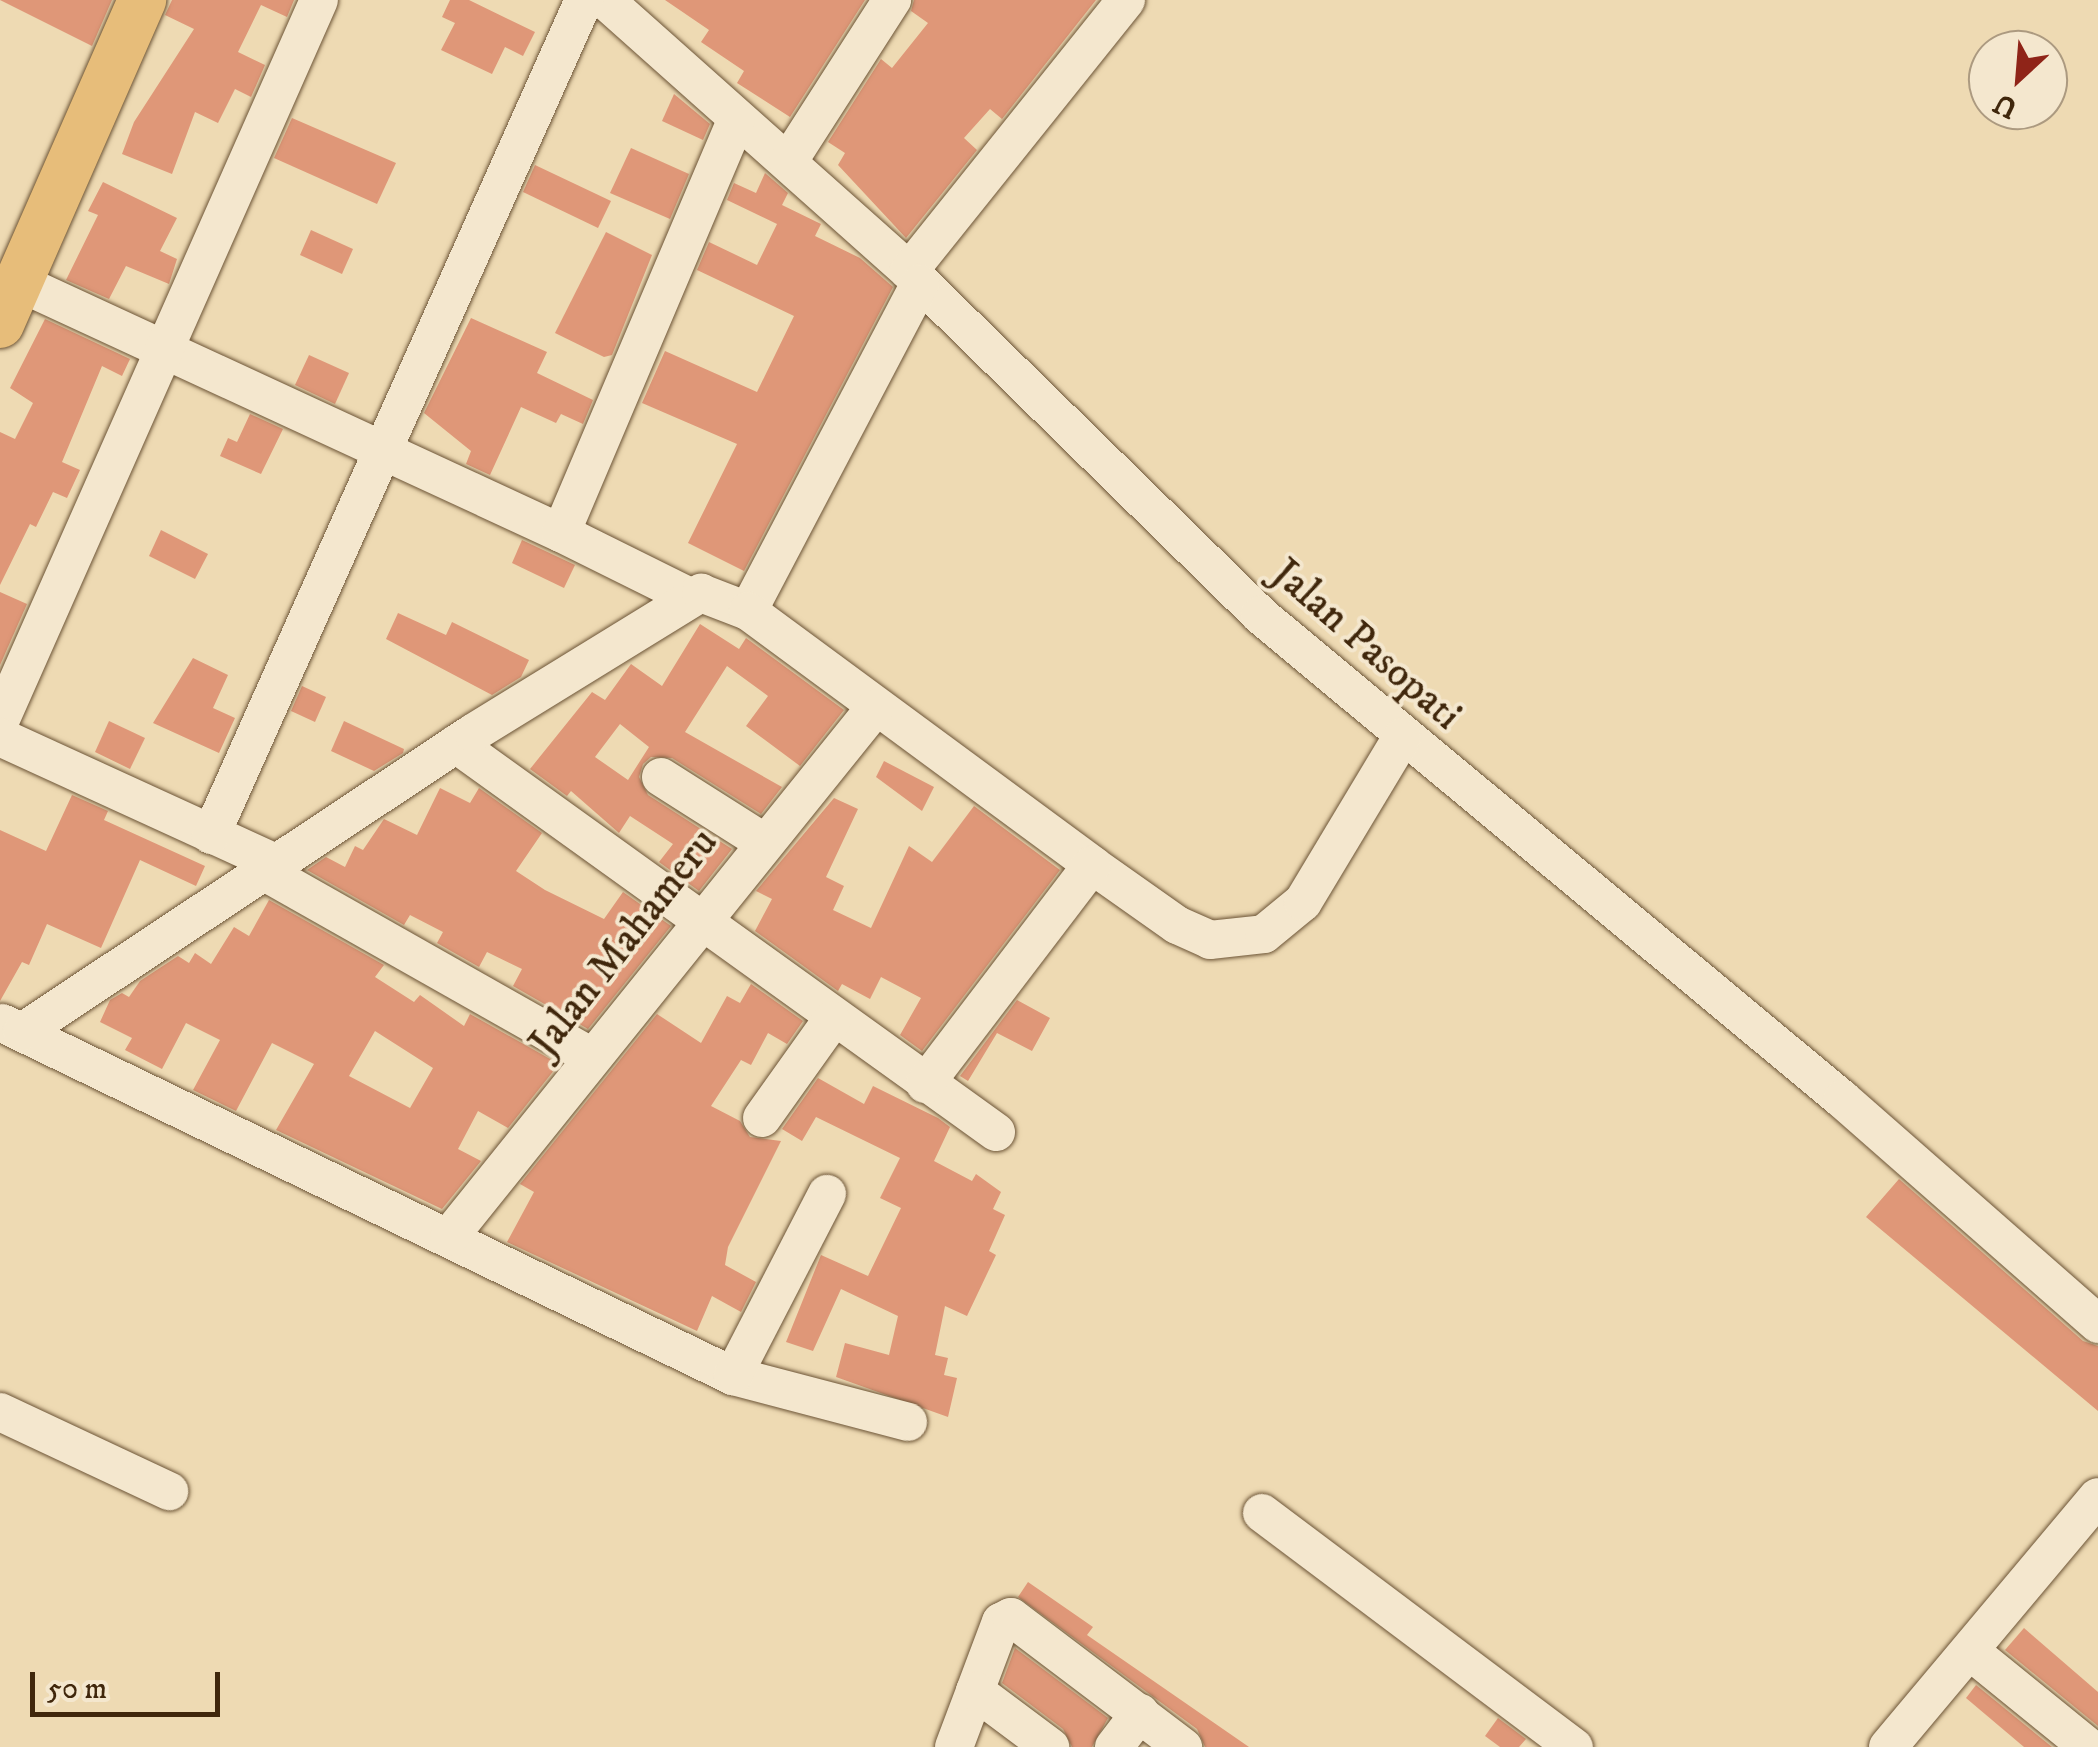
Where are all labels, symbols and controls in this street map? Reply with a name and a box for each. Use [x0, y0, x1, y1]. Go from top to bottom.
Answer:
north arrow [1968, 30, 2068, 130]
text: U [1988, 85, 2023, 126]
street label: Jalan Pasopati [1261, 549, 1471, 741]
street label: Jalan Mahameru [519, 819, 729, 1067]
scale bar [35, 1652, 225, 1714]
text: 50 m [47, 1671, 107, 1708]

